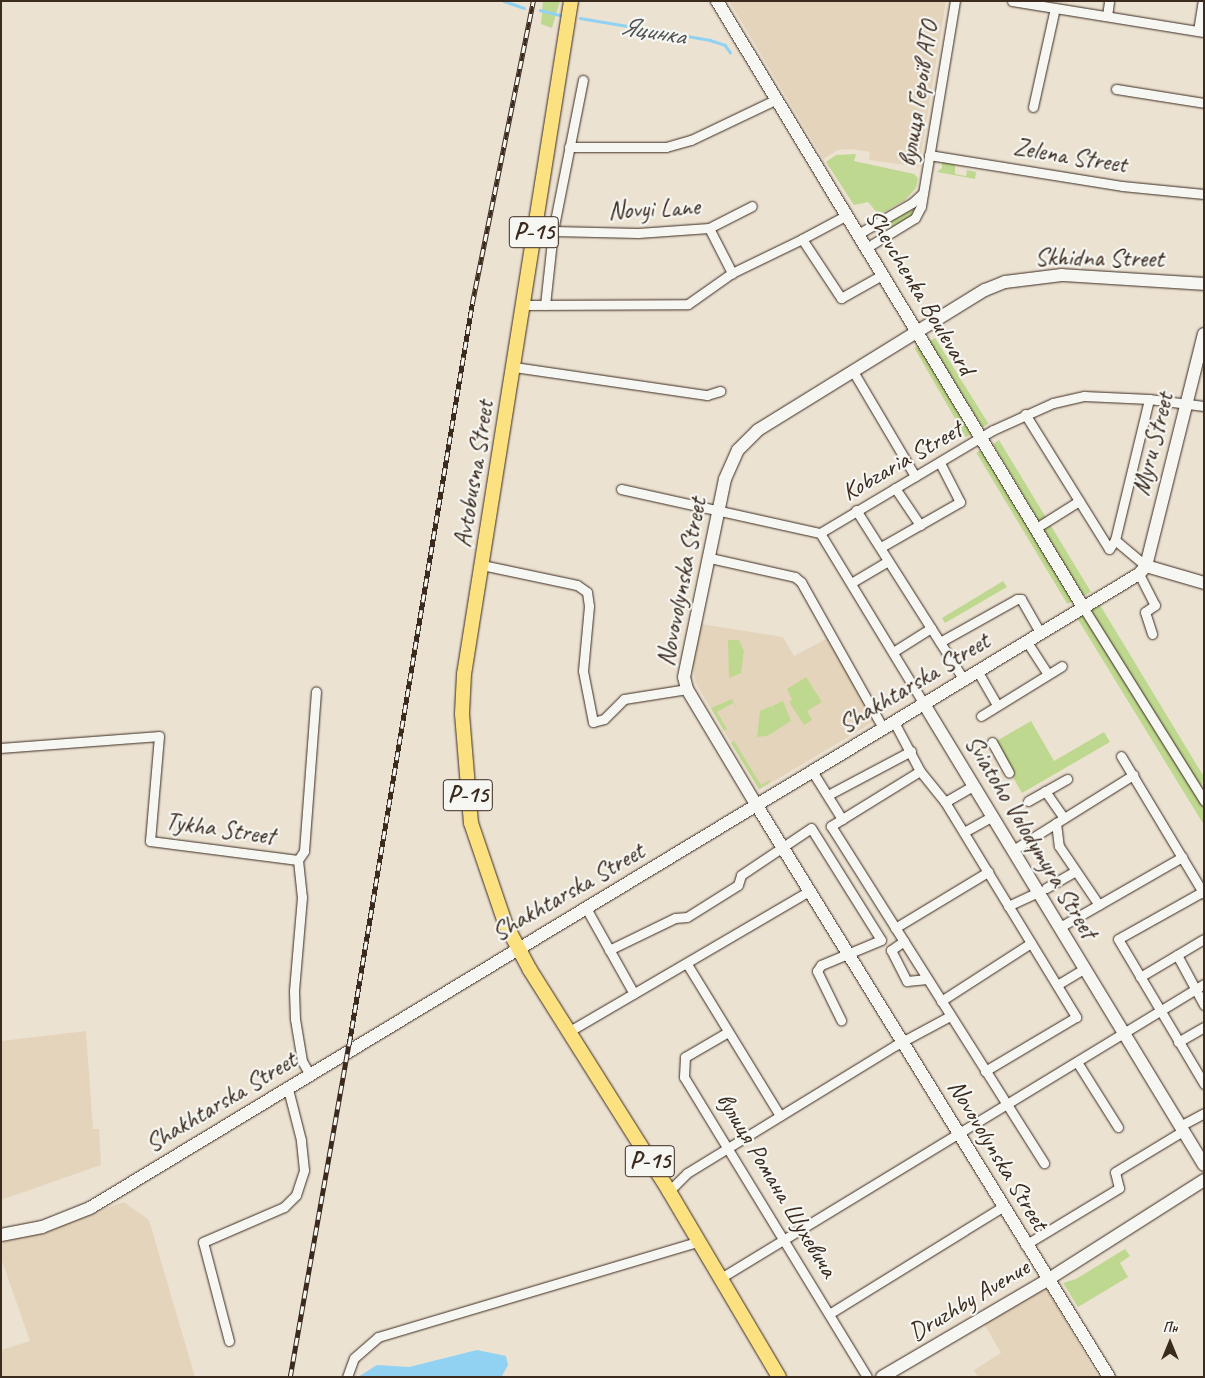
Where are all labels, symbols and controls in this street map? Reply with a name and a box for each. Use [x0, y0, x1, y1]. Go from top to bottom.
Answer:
water label: Яцинка [618, 10, 688, 52]
street label: вулиця Героїв АТО [893, 19, 945, 169]
street label: Zelena Street [1011, 132, 1129, 180]
street label: Novyi Lane [607, 192, 701, 226]
street label: Shevchenka Boulevard [859, 204, 981, 380]
road number: Р-15 [508, 210, 560, 253]
street label: Skhidna Street [1034, 242, 1164, 274]
street label: Myru Street [1126, 389, 1180, 499]
street label: Avtobusna Street [448, 398, 500, 550]
street label: Kobzaria Street [837, 415, 967, 507]
street label: Novovolynska Street [651, 495, 713, 669]
street label: Shakhtarska Street [833, 626, 995, 740]
street label: Sviatoho Volodymyra Street [959, 730, 1103, 944]
road number: Р-15 [442, 774, 494, 816]
street label: Tykha Street [163, 806, 277, 852]
street label: Shakhtarska Street [486, 836, 650, 948]
street label: Shakhtarska Street [140, 1045, 302, 1159]
street label: Novovolynska Street [941, 1074, 1055, 1236]
street label: вулиця Романа Шухевича [710, 1088, 844, 1282]
road number: Р-15 [624, 1140, 676, 1182]
street label: Druzhby Avenue [903, 1252, 1035, 1348]
north arrow [1145, 1318, 1195, 1368]
text: Пн [1163, 1319, 1177, 1336]

